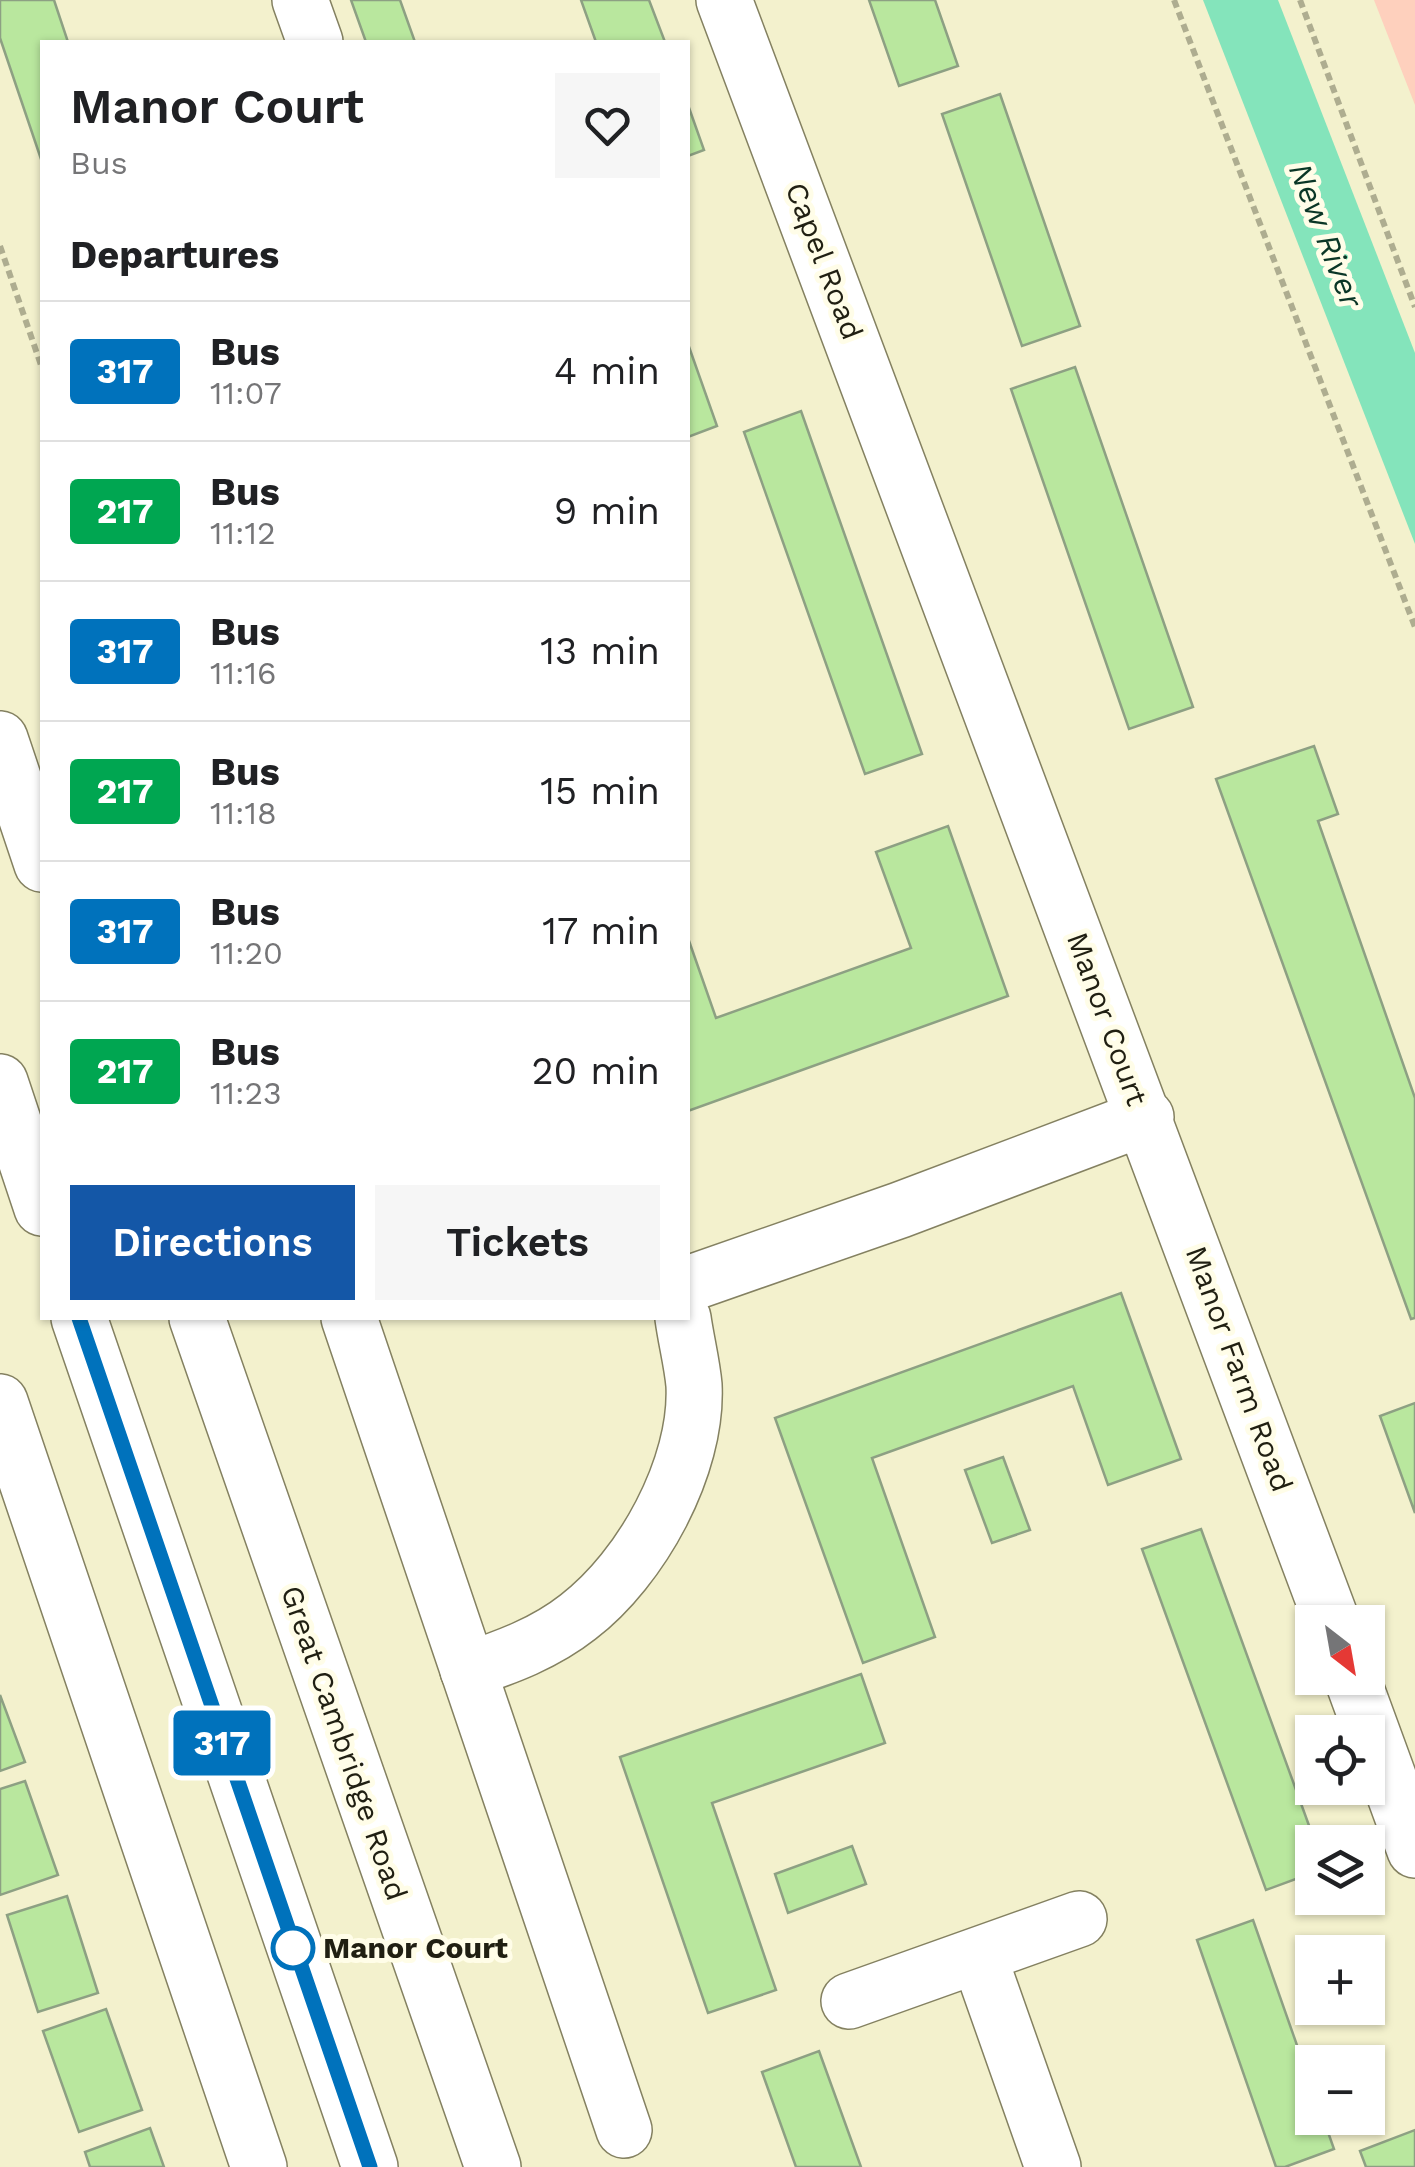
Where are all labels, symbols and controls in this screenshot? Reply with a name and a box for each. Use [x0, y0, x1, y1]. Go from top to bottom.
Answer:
button: heart [555, 73, 660, 178]
text: Manor Court [70, 78, 364, 135]
text: Bus [70, 144, 128, 182]
water label: New River [1281, 157, 1371, 314]
street label: Capel Road [779, 177, 870, 344]
text: Departures [70, 233, 279, 277]
text: Bus [210, 330, 280, 374]
text: 4 min [554, 349, 660, 393]
text: 317 [96, 350, 154, 392]
text: 11:07 [210, 374, 282, 412]
text: Bus [210, 470, 280, 514]
text: 9 min [554, 489, 660, 533]
text: 217 [96, 490, 154, 532]
text: 11:12 [210, 514, 276, 552]
text: Bus [210, 610, 280, 654]
text: 13 min [540, 629, 660, 673]
text: 317 [96, 630, 154, 672]
text: 11:16 [210, 654, 276, 692]
text: Bus [210, 750, 280, 794]
text: 15 min [540, 769, 660, 813]
text: 217 [96, 770, 154, 812]
text: 11:18 [210, 794, 277, 832]
text: Bus [210, 890, 280, 934]
text: 17 min [542, 909, 660, 953]
text: 317 [96, 910, 154, 952]
street label: Manor Court [1060, 927, 1155, 1111]
text: 11:20 [210, 934, 283, 972]
text: Bus [210, 1030, 280, 1074]
text: 20 min [531, 1049, 660, 1093]
text: 217 [96, 1050, 154, 1092]
text: 11:23 [210, 1074, 282, 1112]
button: Directions [70, 1185, 355, 1300]
button: Tickets [375, 1185, 660, 1300]
street label: Manor Farm Road [1179, 1241, 1300, 1496]
street label: Great Cambridge Road [274, 1581, 415, 1905]
north arrow [1295, 1605, 1385, 1695]
map controls [1295, 1605, 1385, 2135]
line badge: 317 [164, 1710, 280, 1776]
button: locate [1295, 1715, 1385, 1805]
text: 317 [193, 1722, 251, 1764]
button: layers [1295, 1825, 1385, 1915]
marker: Manor Court [272, 1927, 314, 1969]
place label: Manor Court [323, 1930, 508, 1965]
button: + [1295, 1935, 1385, 2025]
button: − [1295, 2045, 1385, 2135]

